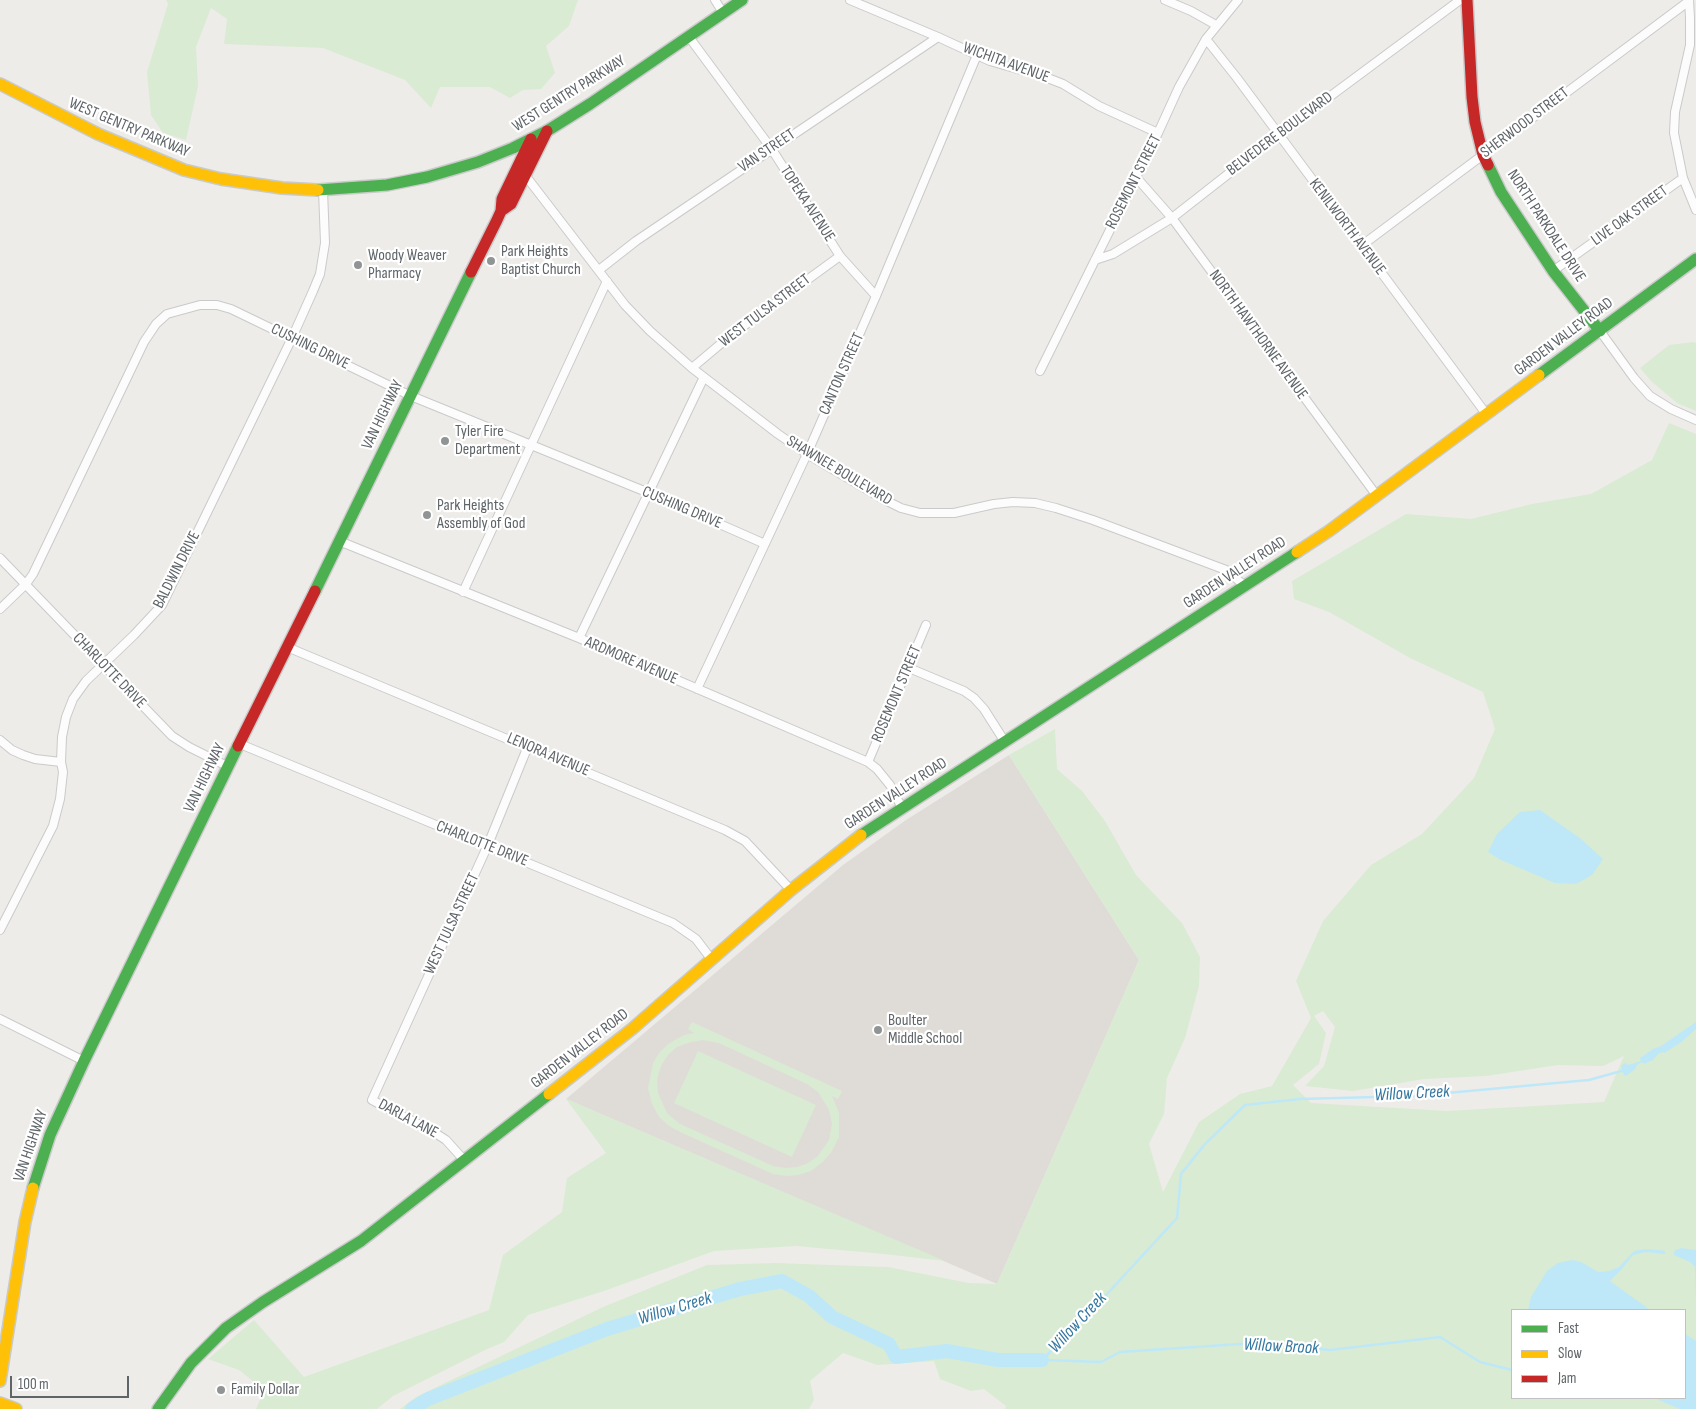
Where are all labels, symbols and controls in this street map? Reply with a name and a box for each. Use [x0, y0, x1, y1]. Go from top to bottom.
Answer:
street label: WICHITA AVENUE [960, 38, 1052, 88]
street label: WEST GENTRY PARKWAY [509, 52, 629, 136]
street label: SHERWOOD STREET [1477, 84, 1573, 162]
street label: BELVEDERE BOULEVARD [1223, 88, 1337, 180]
street label: WEST GENTRY PARKWAY [66, 94, 192, 162]
street label: VAN STREET [735, 125, 799, 177]
street label: ROSEMONT STREET [1102, 132, 1166, 232]
street label: TOPEKA AVENUE [775, 162, 839, 246]
street label: NORTH PARKDALE DRIVE [1503, 166, 1589, 286]
street label: KENILWORTH AVENUE [1304, 175, 1390, 279]
street label: LIVE OAK STREET [1588, 182, 1672, 250]
place label: Park Heights Baptist Church [501, 242, 581, 280]
place label: Woody Weaver Pharmacy [368, 246, 447, 284]
marker: Park Heights Baptist Church [485, 255, 497, 267]
marker: Woody Weaver Pharmacy [352, 259, 364, 271]
street label: NORTH HAWTHORNE AVENUE [1205, 266, 1311, 404]
street label: WEST TULSA STREET [715, 270, 815, 352]
street label: GARDEN VALLEY ROAD [1511, 294, 1617, 380]
street label: CUSHING DRIVE [268, 320, 352, 374]
street label: CANTON STREET [815, 330, 869, 418]
street label: VAN HIGHWAY [358, 377, 408, 453]
place label: Tyler Fire Department [455, 422, 520, 460]
street label: SHAWNEE BOULEVARD [783, 432, 895, 510]
marker: Tyler Fire Department [439, 435, 451, 447]
street label: CUSHING DRIVE [639, 483, 725, 533]
place label: Park Heights Assembly of God [437, 496, 525, 534]
marker: Park Heights Assembly of God [421, 509, 433, 521]
street label: BALDWIN DRIVE [149, 528, 205, 612]
street label: GARDEN VALLEY ROAD [1180, 533, 1290, 613]
street label: CHARLOTTE DRIVE [68, 629, 150, 713]
street label: ARDMORE AVENUE [582, 633, 680, 689]
street label: ROSEMONT STREET [868, 643, 926, 745]
street label: LENORA AVENUE [504, 729, 592, 781]
street label: VAN HIGHWAY [180, 740, 230, 816]
street label: GARDEN VALLEY ROAD [841, 754, 951, 834]
street label: CHARLOTTE DRIVE [433, 817, 531, 871]
street label: WEST TULSA STREET [420, 870, 484, 978]
street label: GARDEN VALLEY ROAD [527, 1005, 633, 1093]
place label: Boulter Middle School [888, 1011, 962, 1049]
marker: Boulter Middle School [872, 1024, 884, 1036]
water label: Willow Creek [1374, 1081, 1450, 1107]
street label: DARLA LANE [375, 1095, 441, 1143]
street label: VAN HIGHWAY [10, 1108, 52, 1184]
water label: Willow Creek [636, 1288, 714, 1330]
water label: Willow Creek [1044, 1288, 1112, 1358]
legend [1511, 1309, 1686, 1399]
text: Fast [1558, 1319, 1579, 1338]
water label: Willow Brook [1243, 1334, 1319, 1360]
text: Slow [1558, 1344, 1582, 1363]
scale bar [12, 1366, 131, 1398]
text: Jam [1558, 1369, 1576, 1388]
text: 100 m [18, 1375, 49, 1394]
place label: Family Dollar [231, 1380, 299, 1400]
marker: Family Dollar [215, 1384, 227, 1396]

